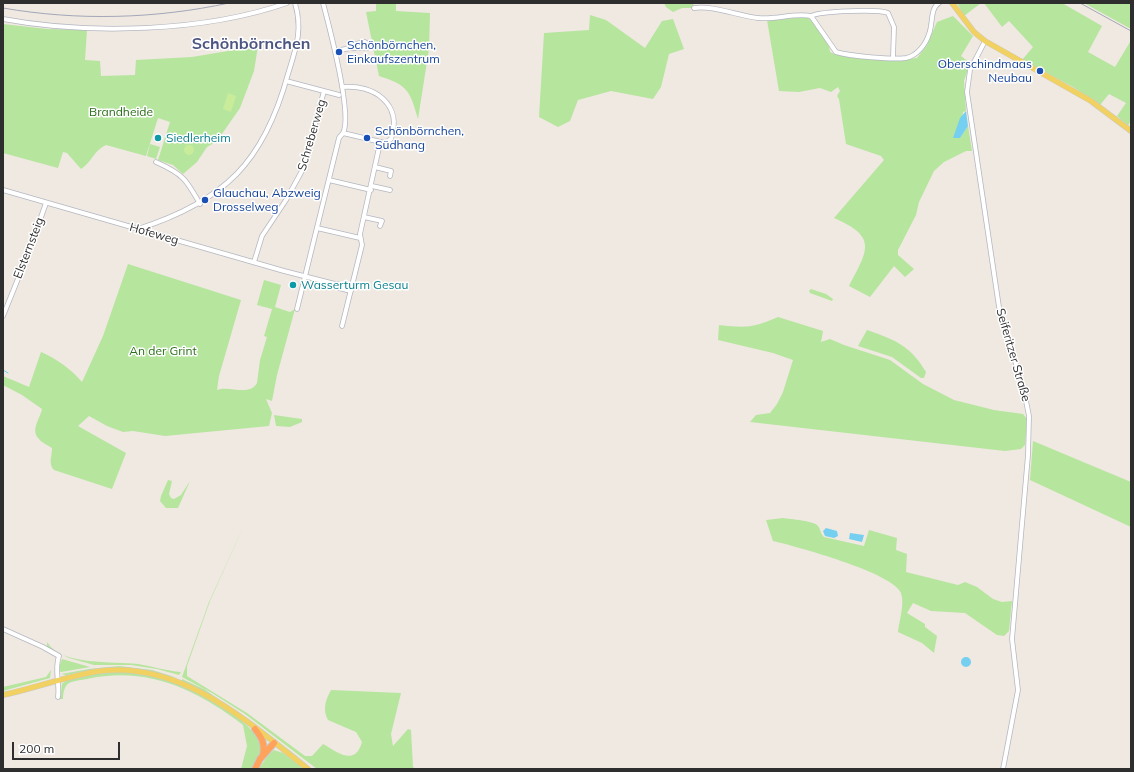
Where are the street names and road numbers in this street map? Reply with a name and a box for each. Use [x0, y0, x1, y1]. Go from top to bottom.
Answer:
street label: Schreberweg [295, 98, 329, 172]
street label: Elsternsteig [11, 215, 47, 281]
street label: Hofeweg [128, 220, 180, 248]
street label: Seiferitzer Straße [993, 307, 1033, 403]

